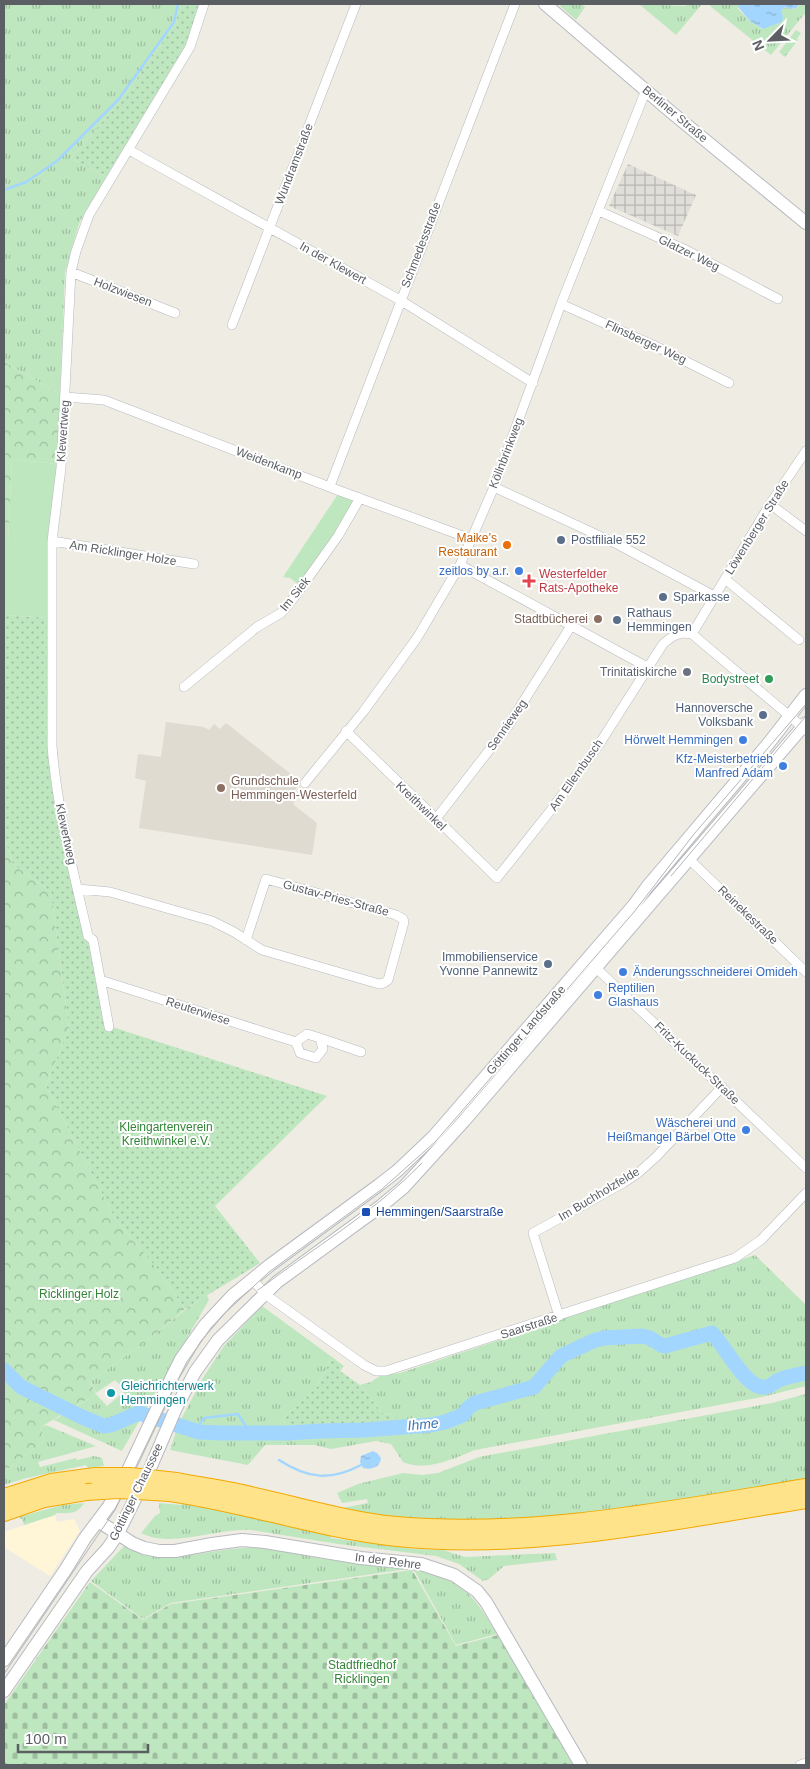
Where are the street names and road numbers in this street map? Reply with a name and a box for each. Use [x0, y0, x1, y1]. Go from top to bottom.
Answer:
street label: Berliner Straße [640, 83, 711, 146]
street label: Wundramstraße [272, 121, 316, 207]
street label: Schmedesstraße [398, 200, 444, 290]
street label: Glatzer Weg [656, 232, 722, 274]
street label: In der Klewert [297, 239, 369, 287]
street label: Holzwiesen [92, 274, 154, 310]
street label: Flinsberger Weg [603, 317, 689, 367]
street label: Klewertweg [54, 400, 72, 462]
street label: Köllnbrinkweg [486, 416, 526, 490]
street label: Weidenkamp [234, 444, 304, 482]
street label: Löwenberger Straße [722, 477, 792, 577]
street label: Am Ricklinger Holze [69, 538, 178, 568]
street label: Im Siek [277, 573, 314, 614]
street label: Sennieweg [484, 697, 530, 753]
street label: Am Ellernbusch [546, 737, 606, 813]
street label: Kreithwinkel [393, 778, 449, 834]
street label: Klewertweg [53, 802, 79, 866]
street label: Gustav-Pries-Straße [281, 877, 391, 919]
street label: Reinekestraße [715, 883, 781, 947]
street label: Göttinger Landstraße [484, 982, 569, 1077]
street label: Reuterwiese [164, 994, 232, 1028]
street label: Fritz-Kuckuck-Straße [652, 1019, 743, 1107]
street label: Im Buchholzfelde [556, 1164, 642, 1224]
street label: Saarstraße [499, 1310, 560, 1342]
street label: Göttinger Chaussee [106, 1441, 166, 1543]
street label: In der Rehre [354, 1550, 422, 1572]

